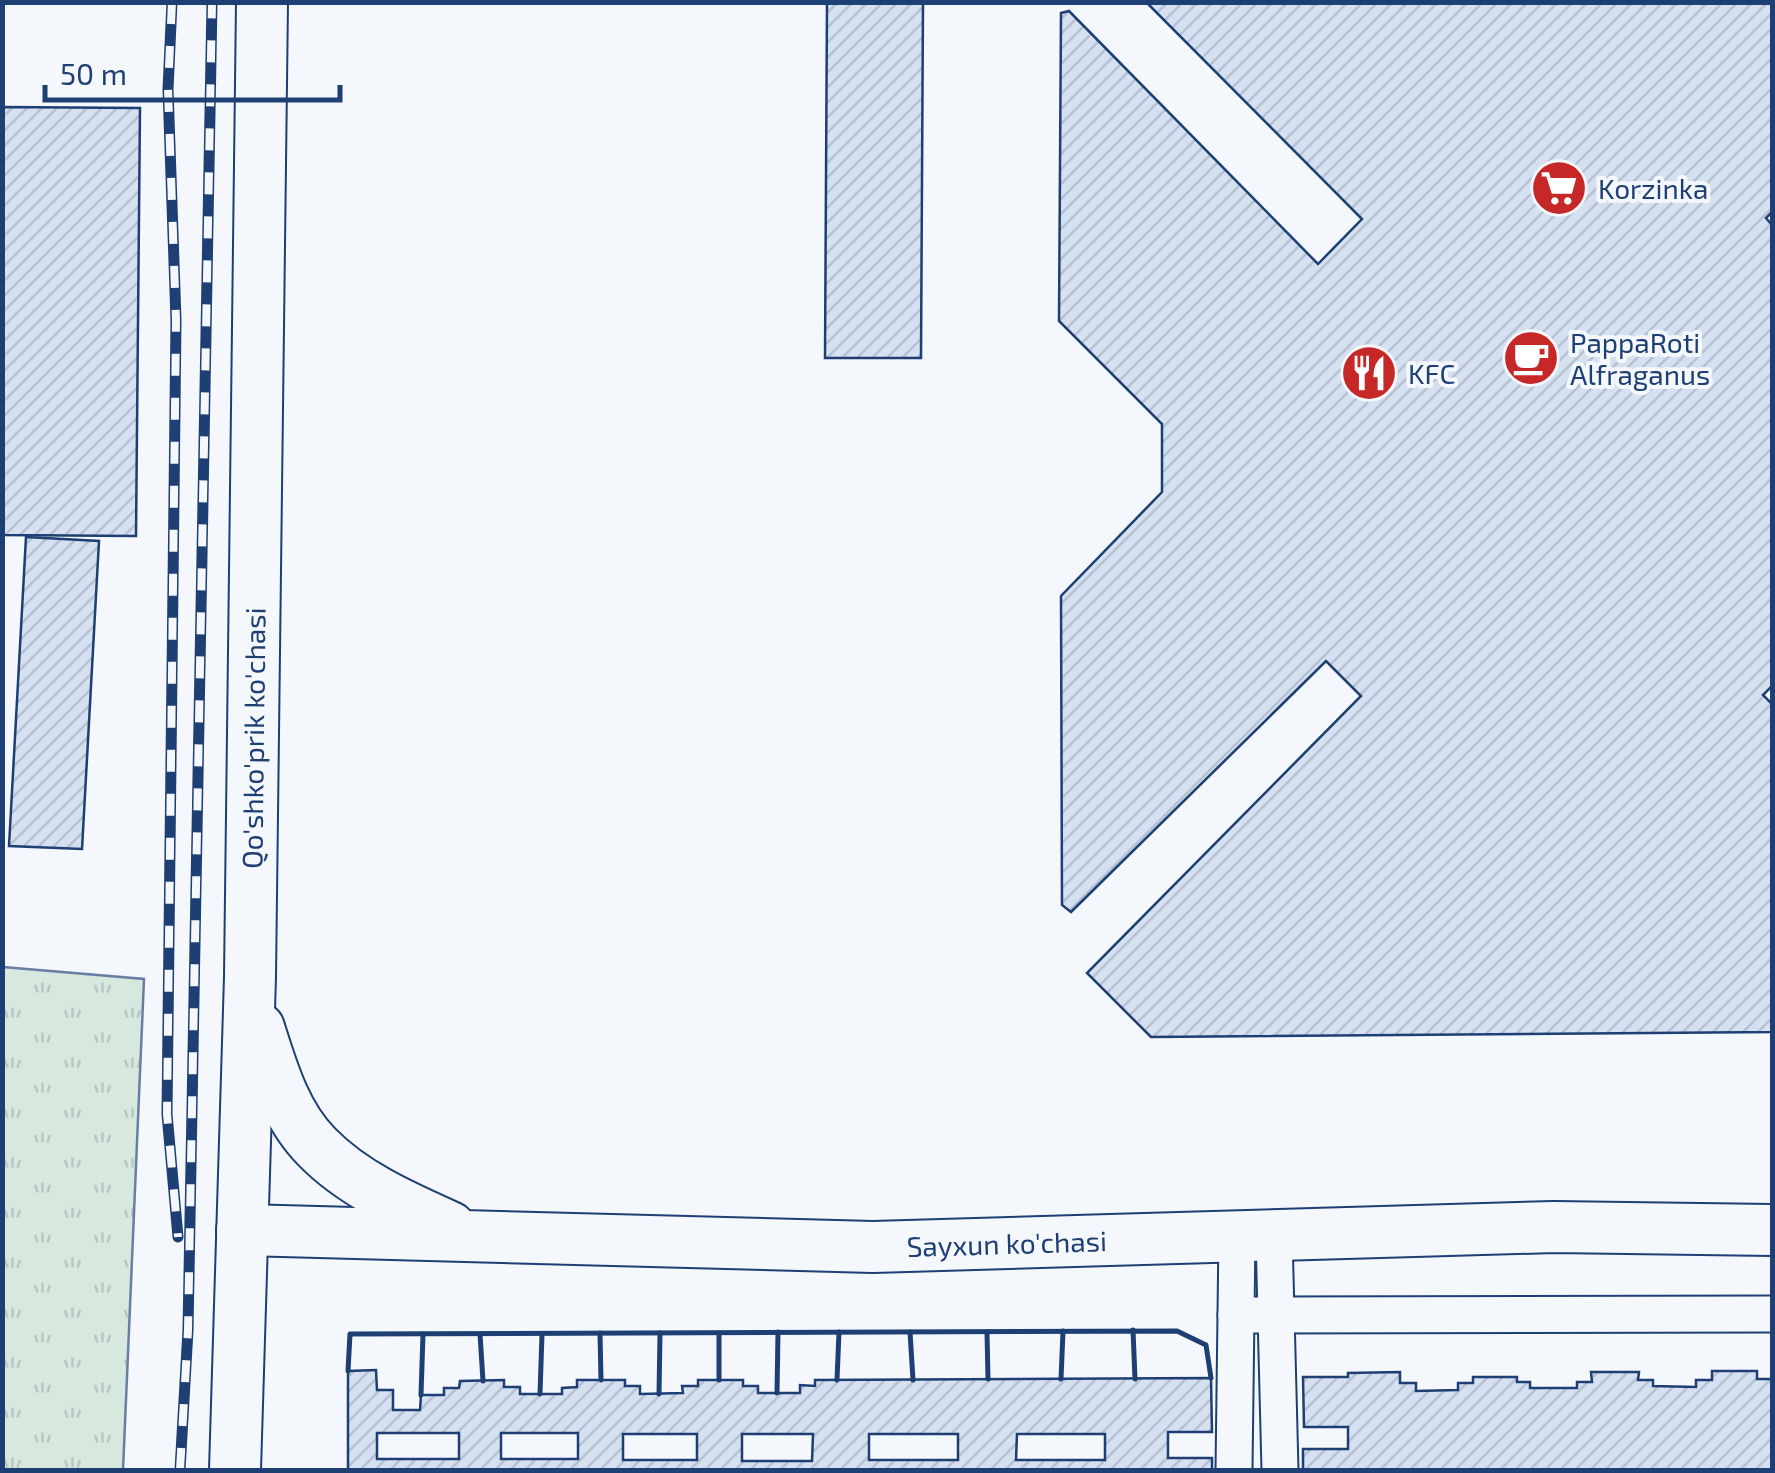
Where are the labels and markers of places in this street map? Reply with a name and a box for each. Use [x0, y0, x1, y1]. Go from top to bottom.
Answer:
supermarket icon: Korzinka [1529, 158, 1589, 218]
place label: Korzinka [1598, 171, 1708, 205]
place label: PappaRoti Alfraganus [1570, 325, 1710, 391]
cafe icon: PappaRoti Alfraganus [1501, 328, 1561, 388]
restaurant icon: KFC [1339, 343, 1399, 403]
place label: KFC [1408, 356, 1455, 390]

